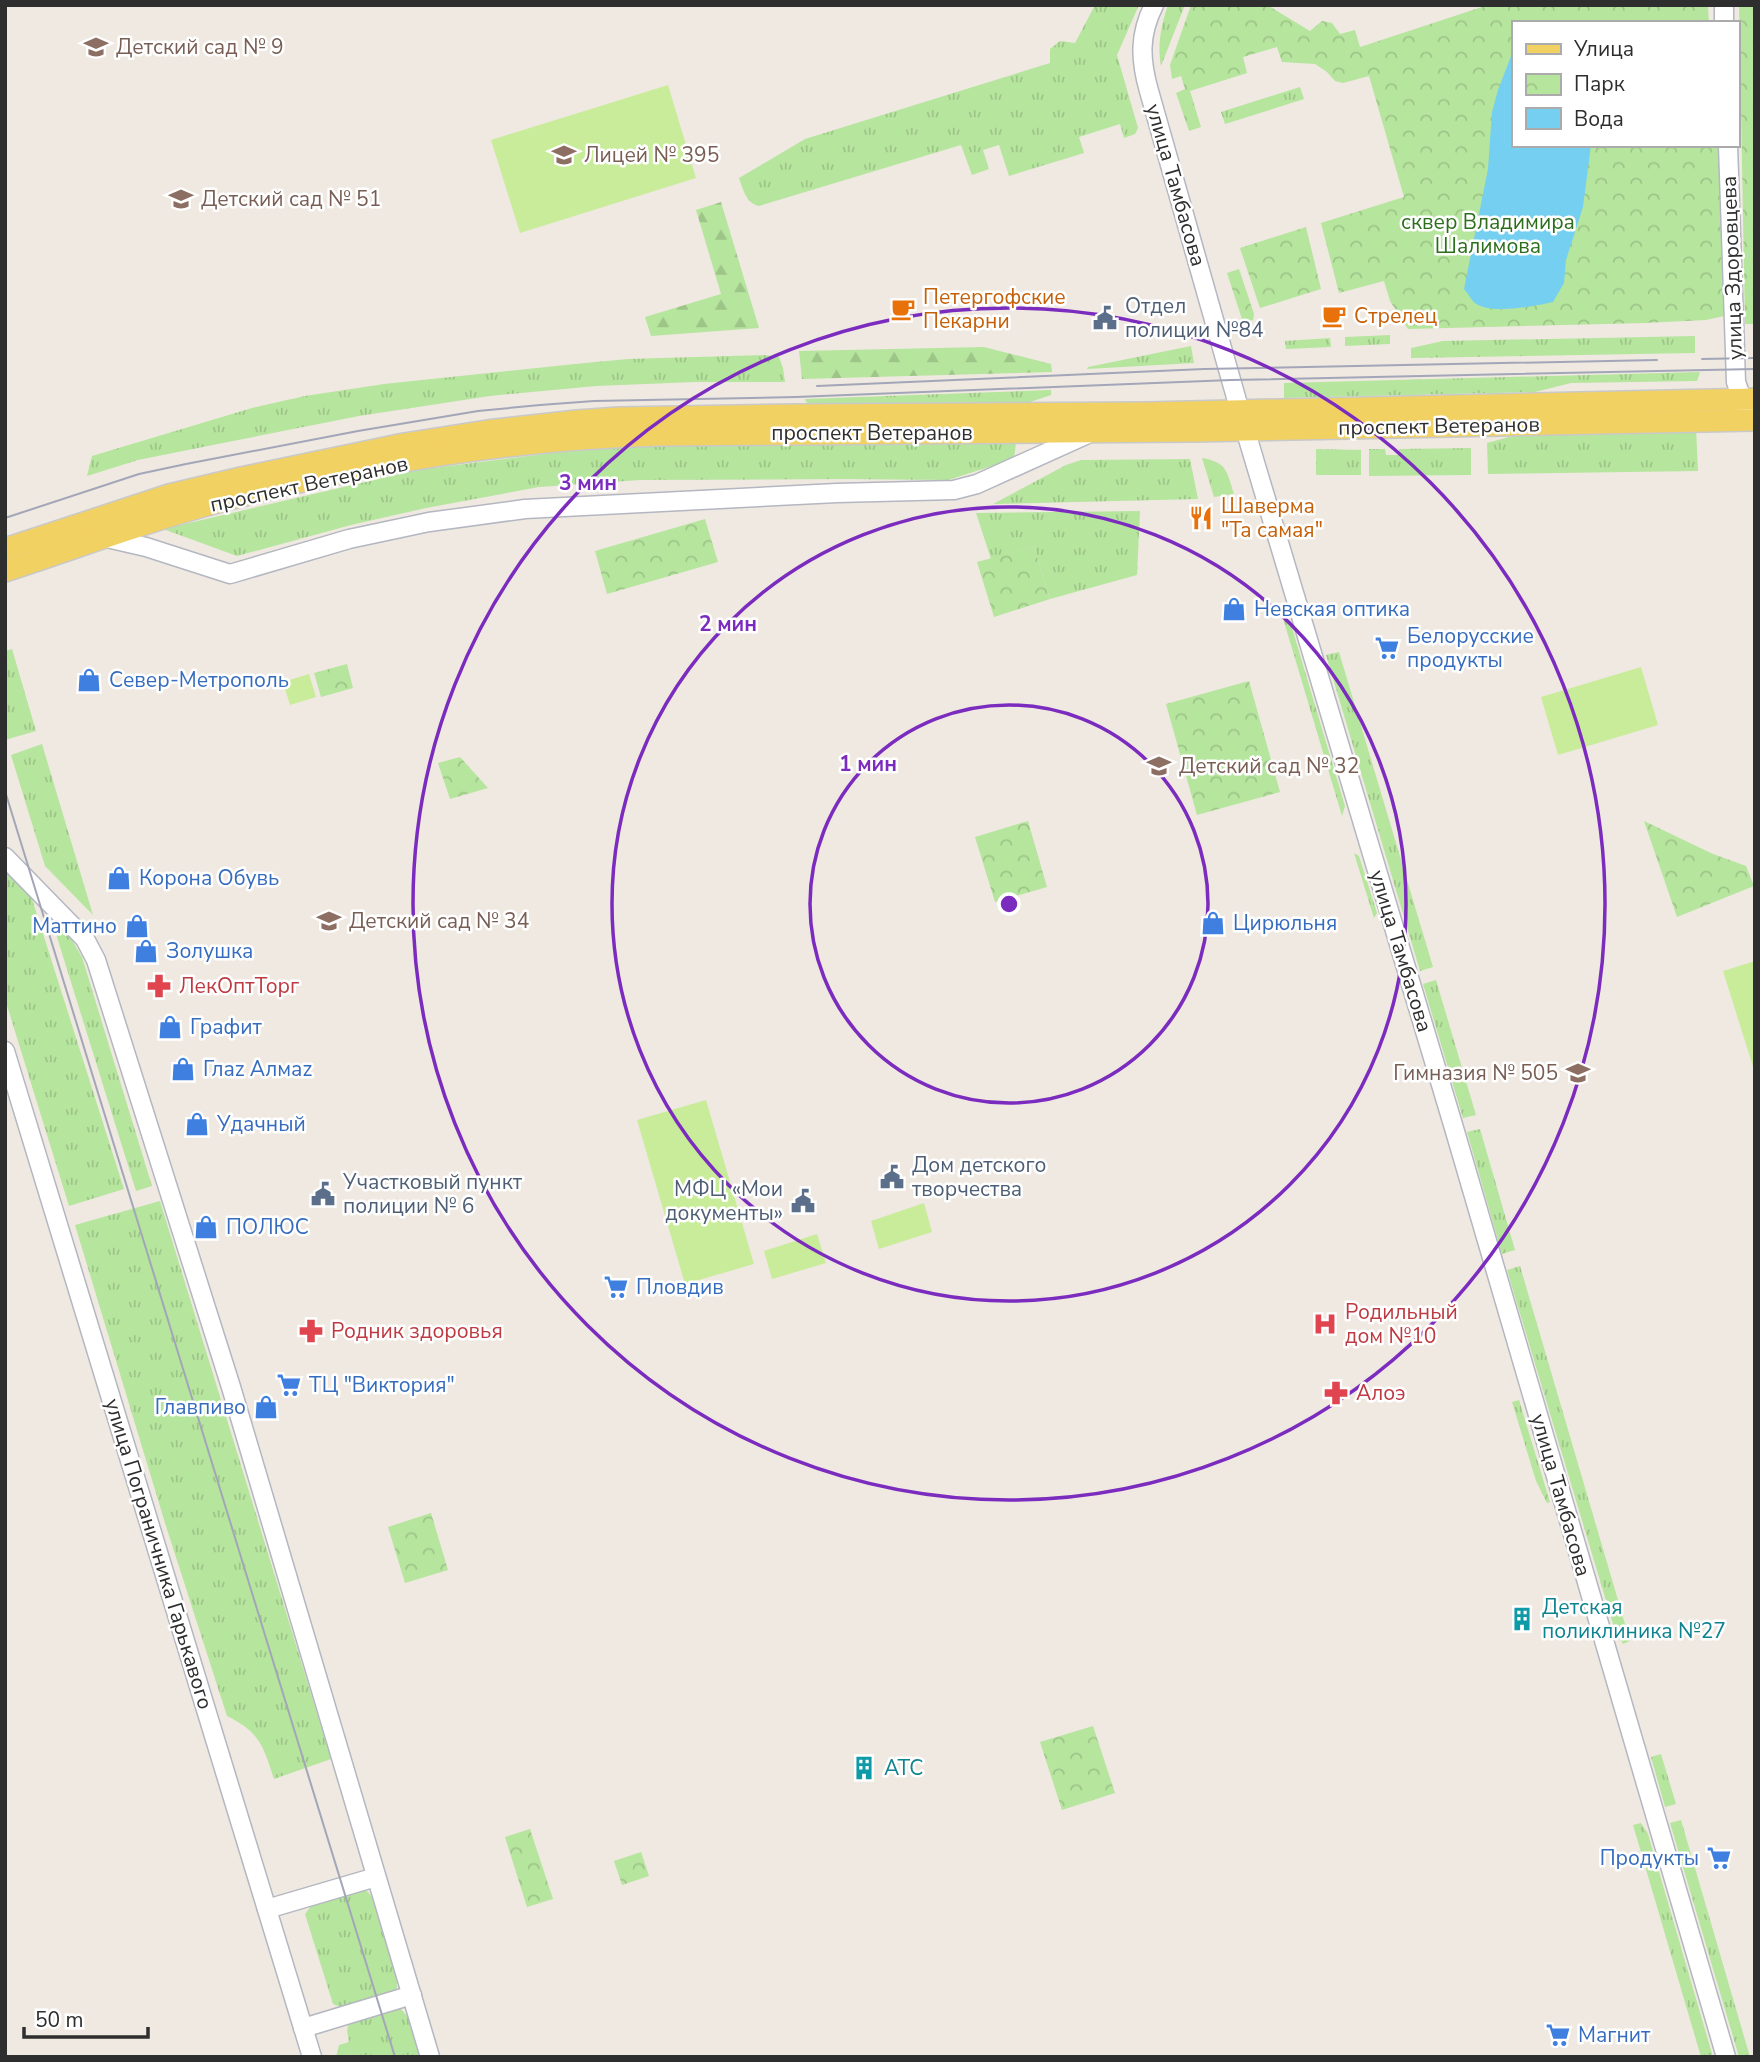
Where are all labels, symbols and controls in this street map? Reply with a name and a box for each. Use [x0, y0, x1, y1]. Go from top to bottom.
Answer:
legend [1512, 21, 1739, 147]
school or university icon: Детский сад № 9 [82, 33, 110, 61]
place label: Детский сад № 9 [116, 33, 284, 61]
text: Улица [1573, 35, 1634, 63]
text: Парк [1574, 70, 1626, 98]
street label: улица Тамбасова [1139, 100, 1213, 270]
text: Вода [1574, 105, 1624, 133]
school or university icon: Лицей № 395 [550, 141, 578, 169]
place label: Лицей № 395 [584, 141, 719, 169]
street label: улица Здоровцева [1715, 175, 1749, 361]
school or university icon: Детский сад № 51 [167, 185, 195, 213]
place label: Детский сад № 51 [201, 185, 381, 213]
park label: сквер Владимира Шалимова [1401, 208, 1575, 260]
place label: Петергофские Пекарни [923, 283, 1066, 335]
place label: Отдел полиции №84 [1125, 292, 1264, 344]
cafe icon: Петергофские Пекарни [889, 295, 917, 323]
cafe icon: Стрелец [1320, 302, 1348, 330]
place label: Стрелец [1354, 302, 1437, 330]
public building icon: Отдел полиции №84 [1091, 304, 1119, 332]
street label: проспект Ветеранов [1338, 410, 1540, 442]
street label: проспект Ветеранов [771, 419, 973, 447]
street label: проспект Ветеранов [207, 449, 411, 519]
text: 3 мин [559, 469, 617, 497]
place label: Шаверма "Та самая" [1221, 492, 1323, 544]
restaurant icon: Шаверма "Та самая" [1187, 504, 1215, 532]
shop icon: Невская оптика [1220, 595, 1248, 623]
place label: Невская оптика [1254, 595, 1410, 623]
text: 2 мин [699, 610, 757, 638]
place label: Белорусские продукты [1407, 622, 1534, 674]
supermarket icon: Белорусские продукты [1373, 634, 1401, 662]
shop icon: Север-Метрополь [75, 666, 103, 694]
place label: Север-Метрополь [109, 666, 289, 694]
text: 1 мин [839, 750, 897, 778]
school or university icon: Детский сад № 32 [1145, 752, 1173, 780]
place label: Детский сад № 32 [1179, 752, 1359, 780]
shop icon: Корона Обувь [105, 864, 133, 892]
place label: Корона Обувь [139, 864, 279, 892]
street label: улица Тамбасова [1363, 867, 1439, 1035]
centre of rings [997, 892, 1021, 916]
school or university icon: Детский сад № 34 [315, 907, 343, 935]
place label: Детский сад № 34 [349, 907, 529, 935]
shop icon: Цирюльня [1199, 909, 1227, 937]
place label: Цирюльня [1233, 909, 1337, 937]
place label: Маттино [32, 912, 117, 940]
shop icon: Маттино [123, 912, 151, 940]
shop icon: Золушка [132, 937, 160, 965]
place label: Золушка [166, 937, 253, 965]
pharmacy icon: ЛекОптТорг [145, 972, 173, 1000]
place label: ЛекОптТорг [179, 972, 299, 1000]
shop icon: Графит [156, 1013, 184, 1041]
place label: Графит [190, 1013, 262, 1041]
shop icon: Глаz Алмаz [169, 1055, 197, 1083]
place label: Глаz Алмаz [203, 1055, 312, 1083]
place label: Гимназия № 505 [1393, 1059, 1558, 1087]
school or university icon: Гимназия № 505 [1564, 1059, 1592, 1087]
shop icon: Удачный [183, 1110, 211, 1138]
place label: Удачный [216, 1110, 306, 1138]
place label: Дом детского творчества [912, 1151, 1046, 1203]
public building icon: Дом детского творчества [878, 1163, 906, 1191]
place label: Участковый пункт полиции № 6 [342, 1168, 523, 1220]
place label: МФЦ «Мои документы» [665, 1175, 783, 1227]
public building icon: Участковый пункт полиции № 6 [309, 1180, 337, 1208]
public building icon: МФЦ «Мои документы» [789, 1187, 817, 1215]
shop icon: ПОЛЮС [192, 1213, 220, 1241]
place label: ПОЛЮС [226, 1213, 309, 1241]
supermarket icon: Пловдив [602, 1273, 630, 1301]
place label: Пловдив [636, 1273, 724, 1301]
place label: Родильный дом №10 [1345, 1298, 1458, 1350]
hospital icon: Родильный дом №10 [1311, 1310, 1339, 1338]
pharmacy icon: Родник здоровья [297, 1317, 325, 1345]
place label: Родник здоровья [331, 1317, 503, 1345]
supermarket icon: ТЦ "Виктория" [275, 1371, 303, 1399]
place label: ТЦ "Виктория" [309, 1371, 455, 1399]
pharmacy icon: Алоэ [1322, 1379, 1350, 1407]
place label: Алоэ [1356, 1379, 1406, 1407]
place label: Главпиво [155, 1393, 246, 1421]
shop icon: Главпиво [252, 1393, 280, 1421]
street label: улица Пограничника Гарькавого [98, 1395, 220, 1713]
street label: улица Тамбасова [1524, 1410, 1598, 1580]
place label: Детская поликлиника №27 [1542, 1593, 1726, 1645]
building icon: Детская поликлиника №27 [1508, 1605, 1536, 1633]
building icon: АТС [850, 1754, 878, 1782]
place label: АТС [884, 1754, 923, 1782]
place label: Продукты [1600, 1844, 1699, 1872]
supermarket icon: Продукты [1705, 1844, 1733, 1872]
scale bar [24, 1996, 149, 2040]
text: 50 m [35, 2006, 84, 2034]
supermarket icon: Магнит [1544, 2021, 1572, 2049]
place label: Магнит [1578, 2021, 1651, 2049]

